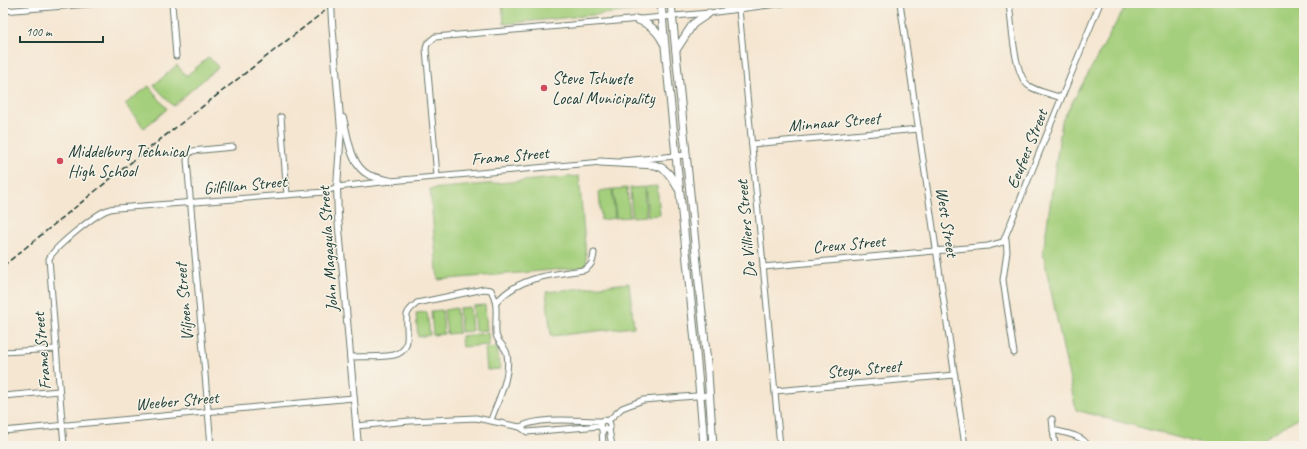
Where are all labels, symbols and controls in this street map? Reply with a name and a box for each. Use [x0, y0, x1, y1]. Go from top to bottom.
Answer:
scale bar [20, 18, 103, 44]
text: 100 m [26, 24, 53, 40]
place label: Steve Tshwete Local Municipality [552, 68, 656, 109]
marker: Steve Tshwete Local Municipality [539, 83, 549, 93]
street label: Eeufees Street [1002, 104, 1053, 192]
street label: Minnaar Street [787, 107, 883, 136]
place label: Middelburg Technical High School [68, 141, 191, 182]
street label: Frame Street [470, 142, 552, 170]
marker: Middelburg Technical High School [55, 156, 65, 166]
street label: Gilfillan Street [203, 171, 290, 199]
street label: De Villiers Street [731, 177, 761, 279]
street label: John Magagula Street [313, 183, 343, 313]
street label: West Street [931, 186, 963, 261]
street label: Creux Street [812, 230, 888, 258]
street label: Viljoen Street [170, 260, 198, 342]
street label: Frame Street [28, 309, 56, 391]
street label: Steyn Street [826, 355, 904, 383]
street label: Weeber Street [135, 387, 222, 415]

